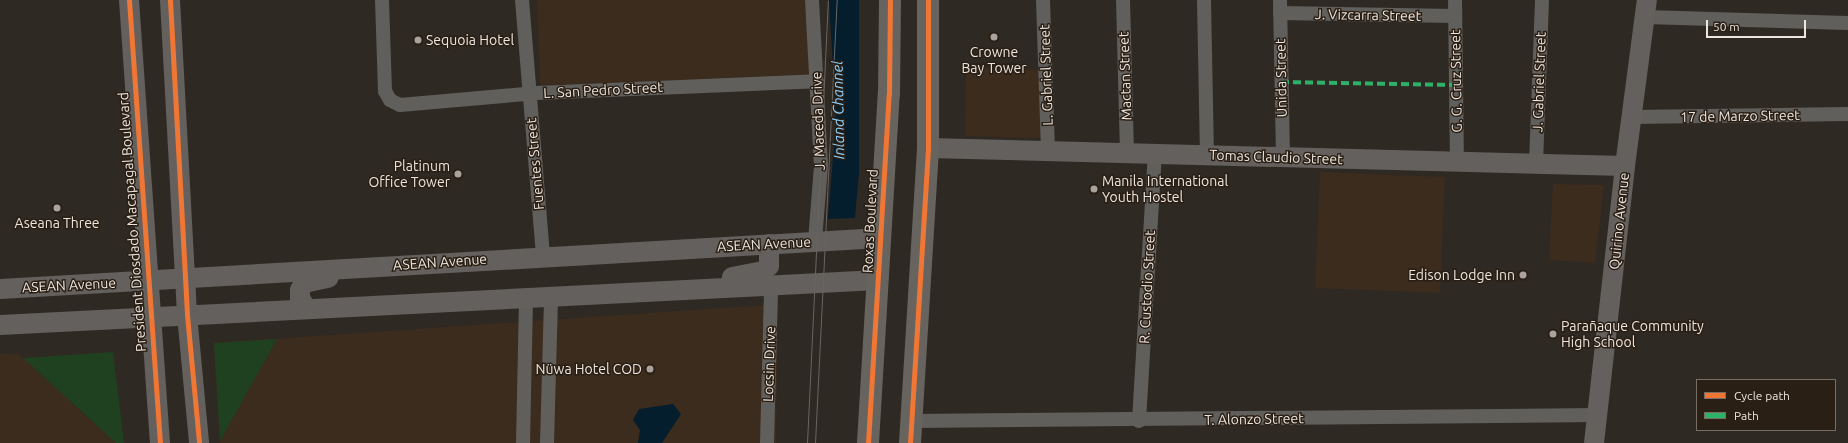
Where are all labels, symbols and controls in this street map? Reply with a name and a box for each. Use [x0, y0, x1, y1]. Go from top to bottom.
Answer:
street label: J. Vizcarra Street [1315, 6, 1421, 24]
scale bar [1708, 12, 1808, 38]
text: 50 m [1713, 20, 1740, 33]
street label: L. Gabriel Street [1036, 24, 1056, 126]
street label: G. G. Cruz Street [1447, 29, 1465, 133]
street label: Mactan Street [1115, 31, 1135, 121]
street label: J. Gabriel Street [1529, 31, 1549, 133]
place label: Sequoia Hotel [426, 32, 514, 48]
marker: Crowne Bay Tower [989, 32, 999, 42]
marker: Sequoia Hotel [413, 35, 423, 45]
street label: Unida Street [1272, 39, 1290, 117]
place label: Crowne Bay Tower [961, 44, 1027, 76]
water label: Inland Channel [828, 60, 848, 160]
street label: J. Maceda Drive [808, 71, 828, 171]
street label: L. San Pedro Street [543, 78, 663, 102]
street label: President Diosdado Macapagal Boulevard [115, 91, 149, 353]
street label: 17 de Marzo Street [1680, 107, 1800, 125]
street label: Fuentes Street [523, 117, 547, 211]
street label: Tomas Claudio Street [1209, 146, 1343, 168]
place label: Platinum Office Tower [368, 158, 450, 190]
marker: Platinum Office Tower [453, 169, 463, 179]
street label: Roxas Boulevard [859, 169, 881, 273]
street label: Quirino Avenue [1606, 172, 1632, 270]
place label: Manila International Youth Hostel [1102, 173, 1228, 206]
marker: Manila International Youth Hostel [1089, 184, 1099, 194]
marker: Aseana Three [52, 203, 62, 213]
place label: Aseana Three [14, 215, 100, 231]
street label: R. Custodio Street [1136, 230, 1158, 344]
street label: ASEAN Avenue [717, 233, 811, 255]
street label: ASEAN Avenue [392, 250, 488, 274]
place label: Edison Lodge Inn [1408, 267, 1515, 283]
marker: Edison Lodge Inn [1518, 270, 1528, 280]
street label: ASEAN Avenue [22, 274, 116, 296]
place label: Parañaque Community High School [1561, 318, 1704, 350]
street label: Locsin Drive [759, 326, 779, 402]
marker: Parañaque Community High School [1548, 329, 1558, 339]
place label: Nüwa Hotel COD [536, 361, 642, 377]
marker: Nüwa Hotel COD [645, 364, 655, 374]
legend [1696, 379, 1836, 431]
text: Cycle path [1734, 389, 1790, 402]
text: Path [1734, 409, 1759, 422]
street label: T. Alonzo Street [1204, 410, 1304, 428]

